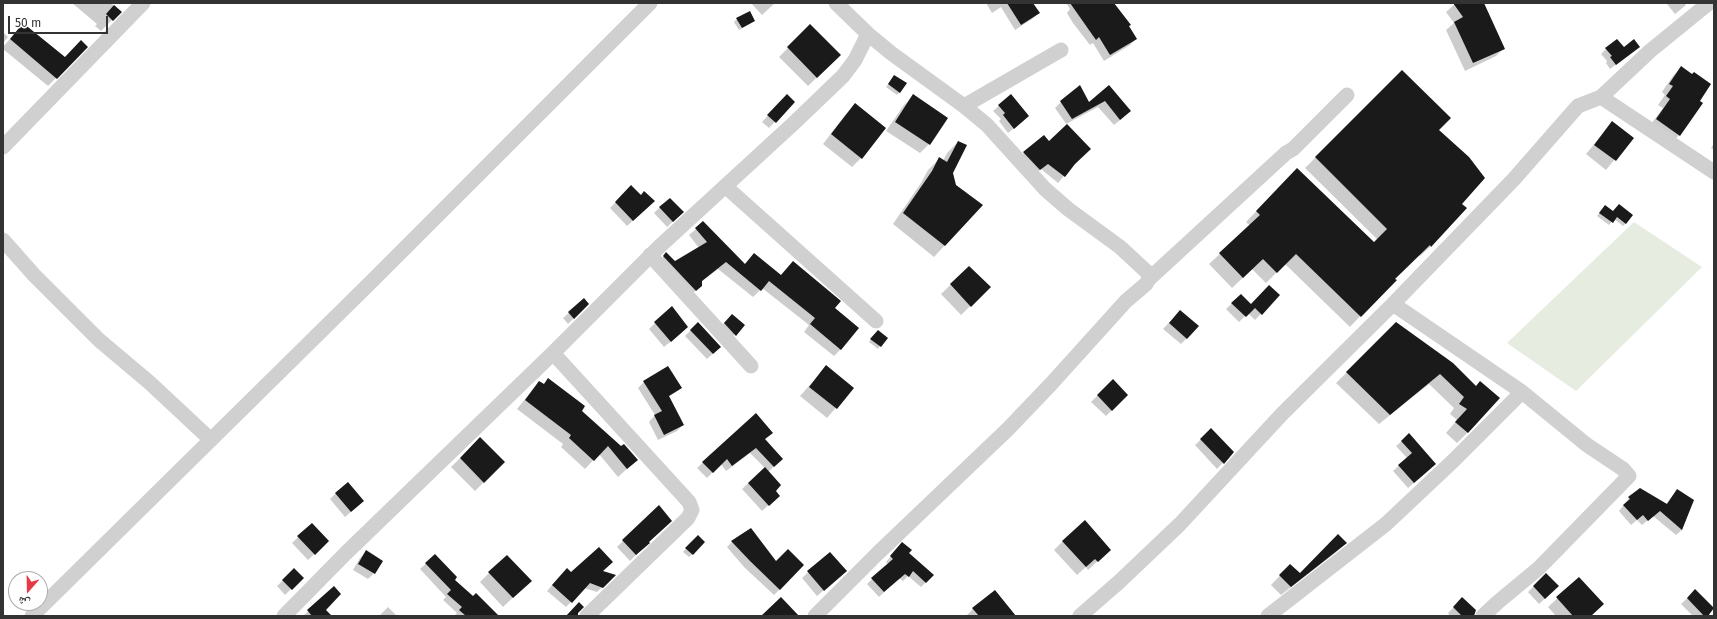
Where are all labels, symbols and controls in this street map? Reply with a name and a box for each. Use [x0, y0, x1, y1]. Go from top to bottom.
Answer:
scale bar [10, 8, 110, 34]
text: 50 m [15, 16, 41, 30]
north arrow [8, 571, 48, 611]
text: ش [16, 594, 32, 610]

